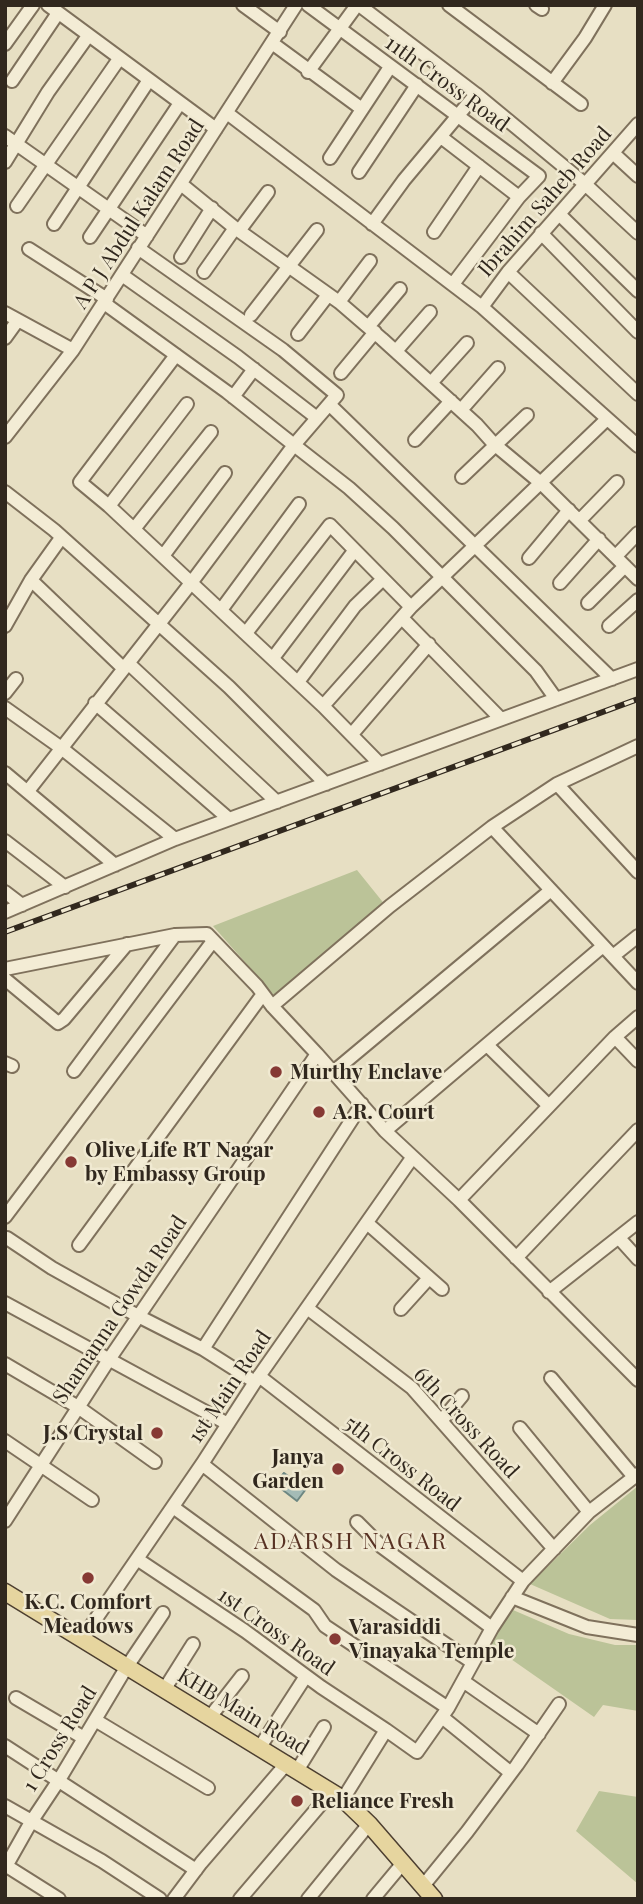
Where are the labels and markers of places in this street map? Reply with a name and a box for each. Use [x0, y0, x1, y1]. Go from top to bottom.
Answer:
place label: Murthy Enclave [290, 1059, 442, 1085]
marker: Murthy Enclave [268, 1064, 284, 1080]
place label: A.R. Court [333, 1099, 434, 1125]
marker: A.R. Court [311, 1104, 327, 1120]
place label: Olive Life RT Nagar by Embassy Group [85, 1137, 273, 1187]
marker: Olive Life RT Nagar by Embassy Group [63, 1154, 79, 1170]
place label: J.S Crystal [43, 1420, 143, 1446]
marker: J.S Crystal [149, 1425, 165, 1441]
place label: Janya Garden [252, 1444, 324, 1494]
marker: Janya Garden [330, 1461, 346, 1477]
marker: K.C. Comfort Meadows [80, 1570, 96, 1586]
place label: K.C. Comfort Meadows [24, 1589, 152, 1639]
place label: Varasiddi Vinayaka Temple [349, 1614, 514, 1664]
marker: Varasiddi Vinayaka Temple [327, 1631, 343, 1647]
place label: Reliance Fresh [311, 1788, 454, 1814]
marker: Reliance Fresh [289, 1793, 305, 1809]

